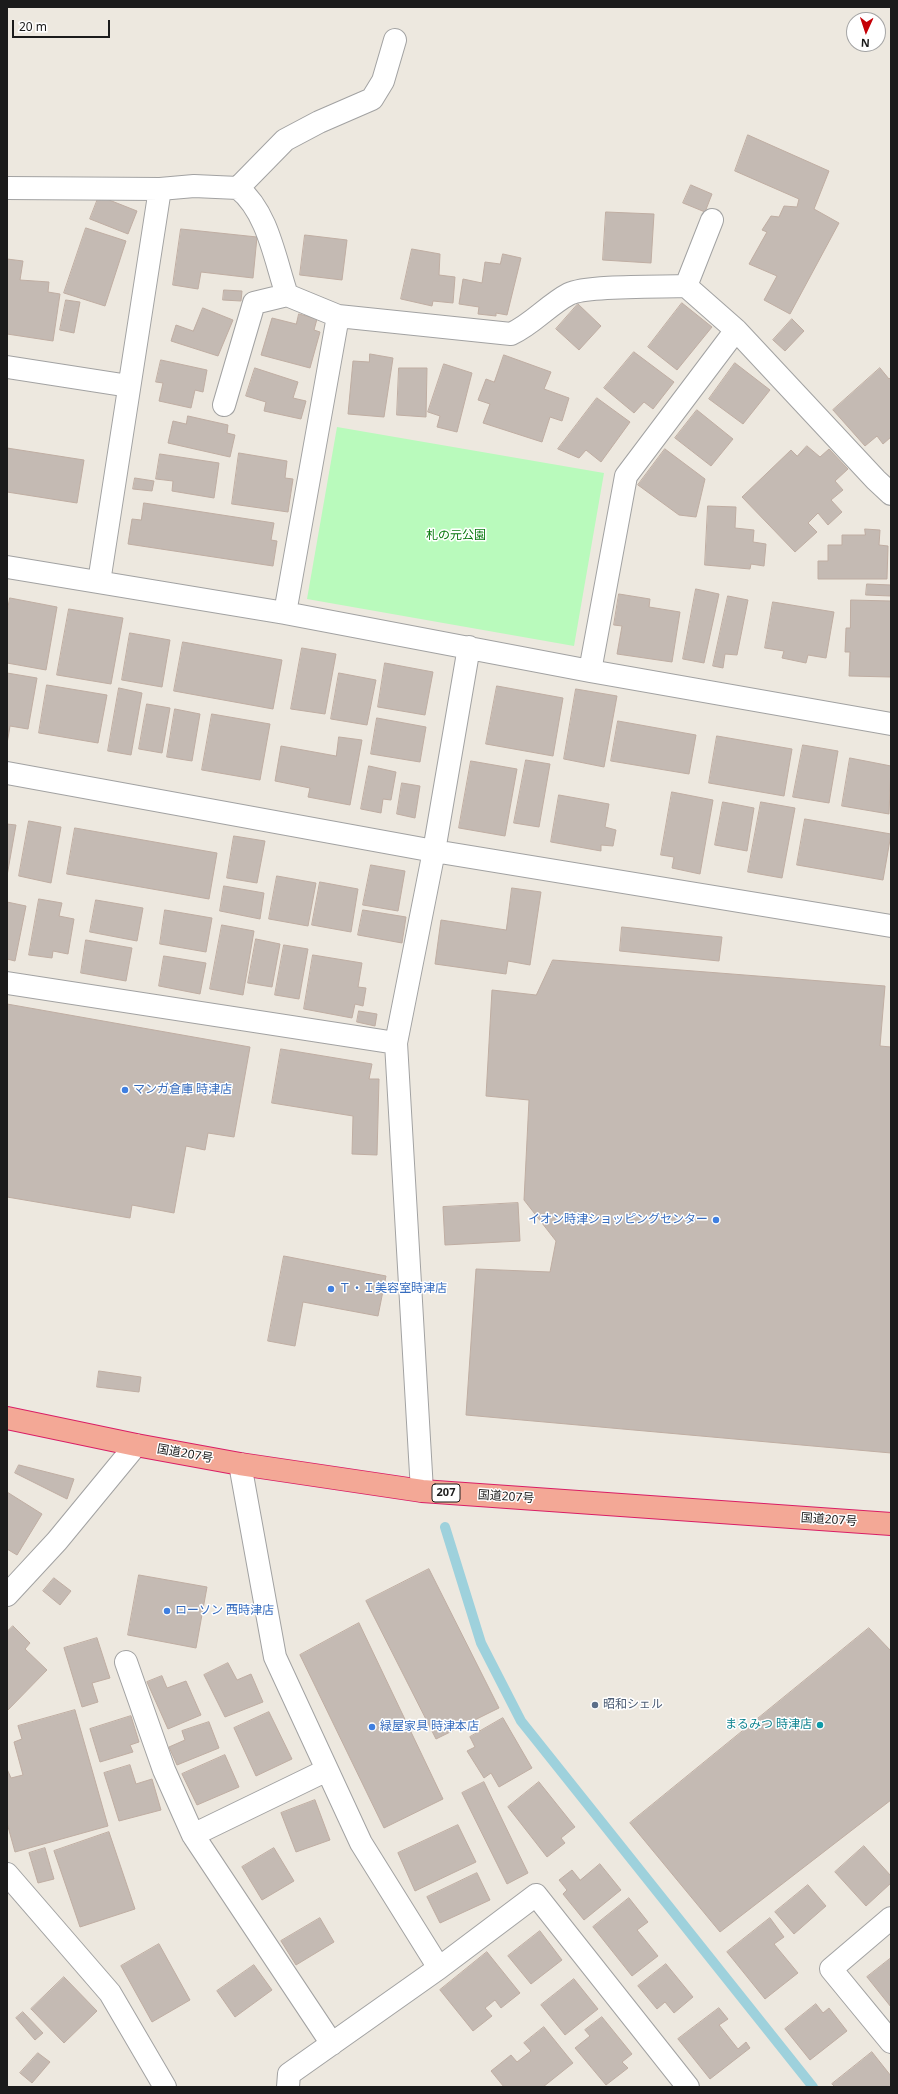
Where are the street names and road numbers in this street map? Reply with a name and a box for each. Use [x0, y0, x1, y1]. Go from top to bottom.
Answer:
street label: 国道207号 [156, 1442, 214, 1466]
road number: 207 [432, 1484, 460, 1502]
street label: 国道207号 [477, 1488, 535, 1506]
street label: 国道207号 [800, 1511, 858, 1529]

